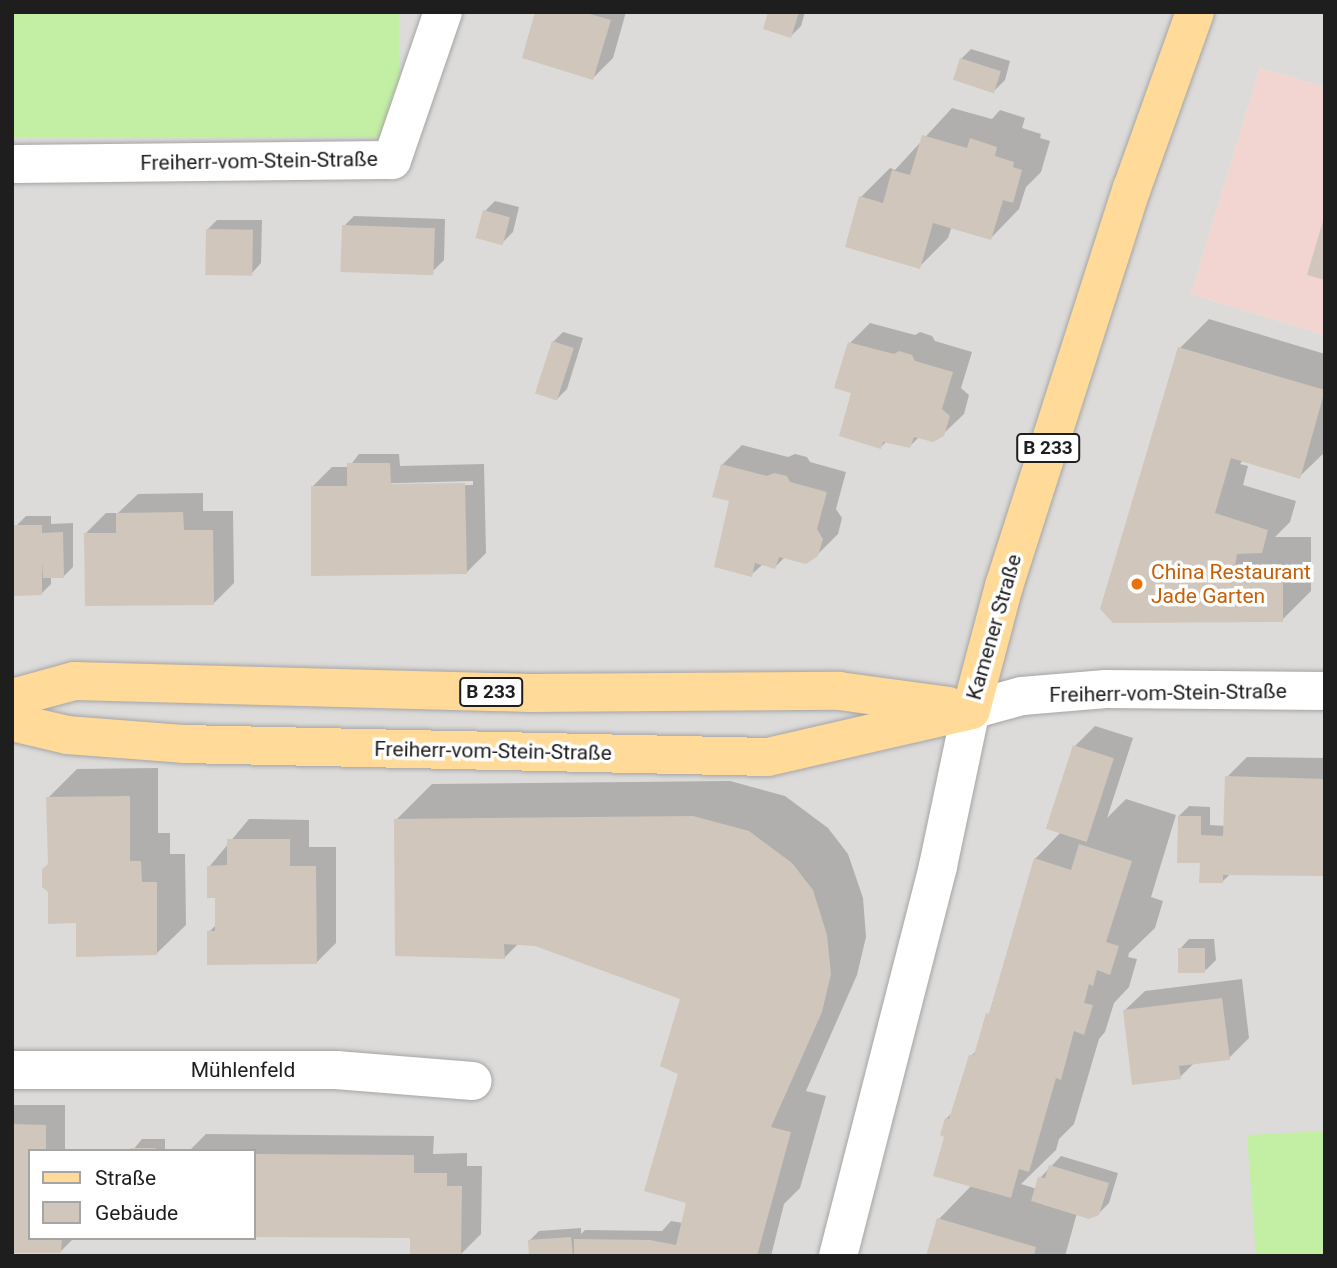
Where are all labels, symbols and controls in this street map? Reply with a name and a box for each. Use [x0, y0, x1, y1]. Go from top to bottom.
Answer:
street label: Freiherr-vom-Stein-Straße [140, 146, 378, 176]
road number: B 233 [1015, 432, 1081, 463]
street label: Kamener Straße [961, 551, 1027, 703]
place label: China Restaurant Jade Garten [1151, 559, 1311, 609]
marker: China Restaurant Jade Garten [1129, 576, 1145, 592]
road number: B 233 [458, 677, 524, 708]
street label: Freiherr-vom-Stein-Straße [1049, 678, 1287, 708]
street label: Freiherr-vom-Stein-Straße [374, 736, 612, 766]
street label: Mühlenfeld [191, 1057, 295, 1083]
legend [28, 1149, 256, 1240]
text: Straße [95, 1166, 156, 1190]
text: Gebäude [95, 1201, 178, 1225]

